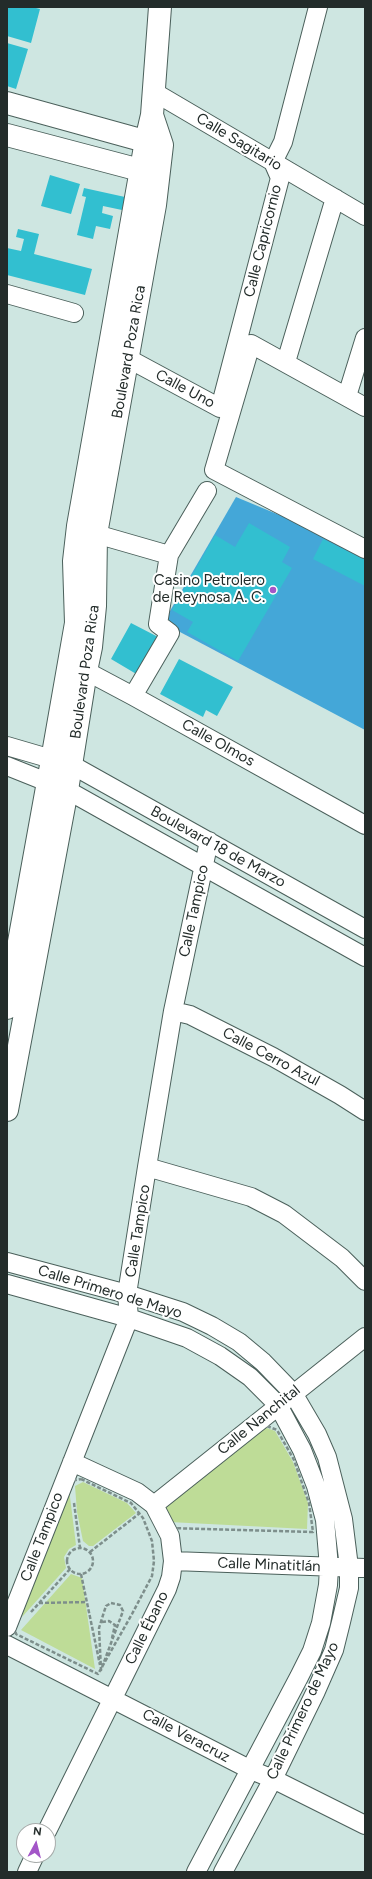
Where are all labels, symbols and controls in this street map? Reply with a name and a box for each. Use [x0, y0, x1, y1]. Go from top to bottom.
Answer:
street label: Calle Sagitario [193, 109, 285, 175]
street label: Calle Capricornio [240, 183, 286, 299]
street label: Boulevard Poza Rica [108, 284, 150, 420]
street label: Calle Uno [152, 366, 218, 412]
place label: Casino Petrolero de Reynosa A. C. [153, 572, 265, 607]
marker: Casino Petrolero de Reynosa A. C. [268, 585, 278, 595]
street label: Boulevard Poza Rica [67, 604, 103, 740]
street label: Calle Olmos [178, 716, 258, 770]
street label: Boulevard 18 de Marzo [147, 802, 289, 892]
street label: Calle Tampico [175, 863, 213, 959]
street label: Calle Cerro Azul [219, 1024, 323, 1090]
street label: Calle Tampico [122, 1183, 154, 1279]
street label: Calle Primero de Mayo [36, 1261, 184, 1323]
street label: Calle Nanchital [214, 1381, 304, 1459]
street label: Calle Tampico [17, 1490, 67, 1584]
street label: Calle Minatitlán [217, 1554, 321, 1576]
street label: Calle Ébano [122, 1588, 172, 1668]
street label: Calle Primero de Mayo [263, 1639, 343, 1783]
street label: Calle Veracruz [139, 1705, 233, 1767]
north arrow [16, 1823, 56, 1863]
text: N [32, 1825, 42, 1839]

